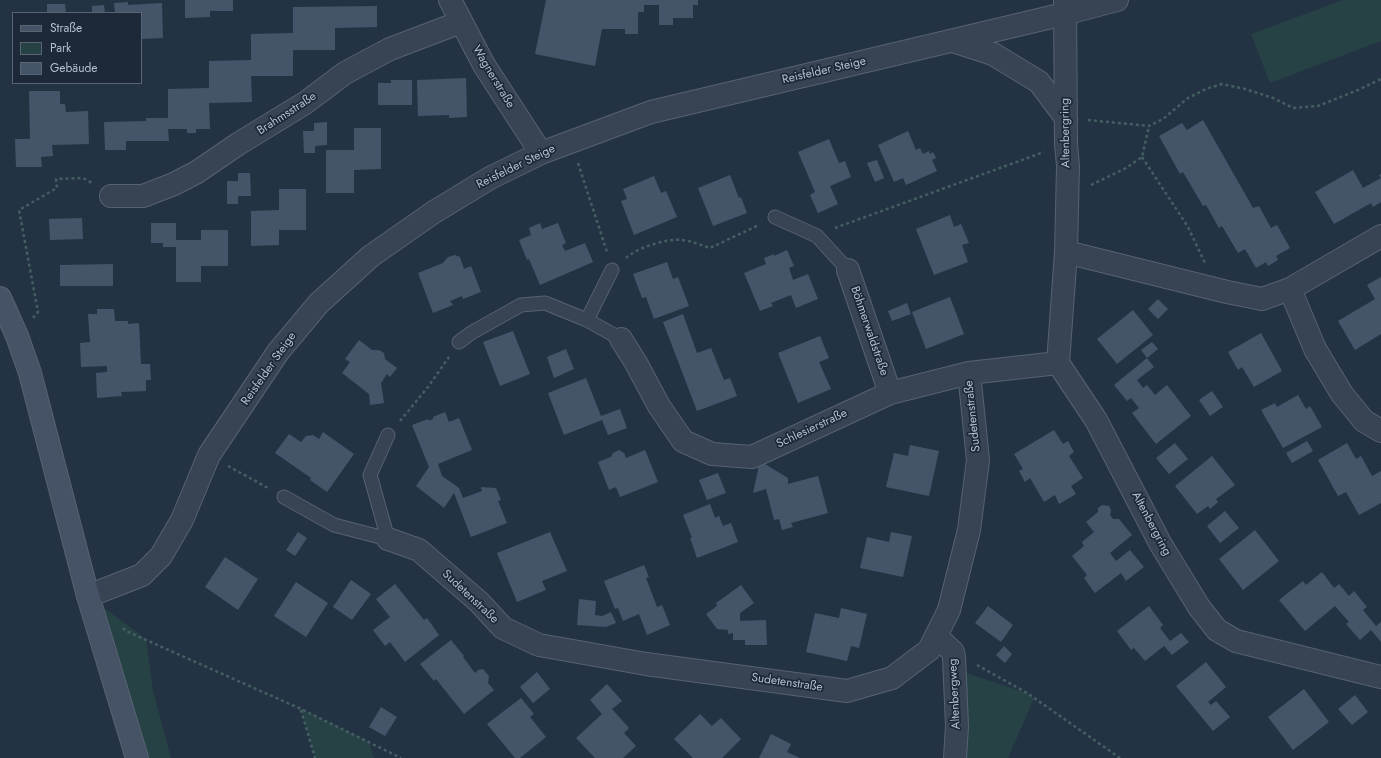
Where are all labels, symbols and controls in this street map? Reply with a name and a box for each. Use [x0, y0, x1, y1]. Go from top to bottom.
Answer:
legend [12, 12, 142, 84]
text: Straße [50, 19, 82, 37]
text: Park [50, 39, 71, 57]
street label: Wagnerstraße [469, 43, 517, 111]
street label: Reisfelder Steige [781, 54, 867, 88]
text: Gebäude [50, 59, 97, 77]
street label: Brahmsstraße [255, 90, 319, 138]
street label: Altenbergring [1058, 98, 1074, 168]
street label: Reisfelder Steige [474, 142, 558, 192]
street label: Böhmerwaldstraße [847, 284, 891, 378]
street label: Reisfelder Steige [239, 330, 299, 408]
street label: Sudetenstraße [962, 380, 984, 452]
street label: Schlesierstraße [774, 406, 850, 452]
street label: Altenbergring [1128, 490, 1174, 558]
street label: Sudetenstraße [439, 567, 501, 627]
street label: Altenbergweg [946, 658, 964, 730]
street label: Sudetenstraße [750, 671, 824, 695]

